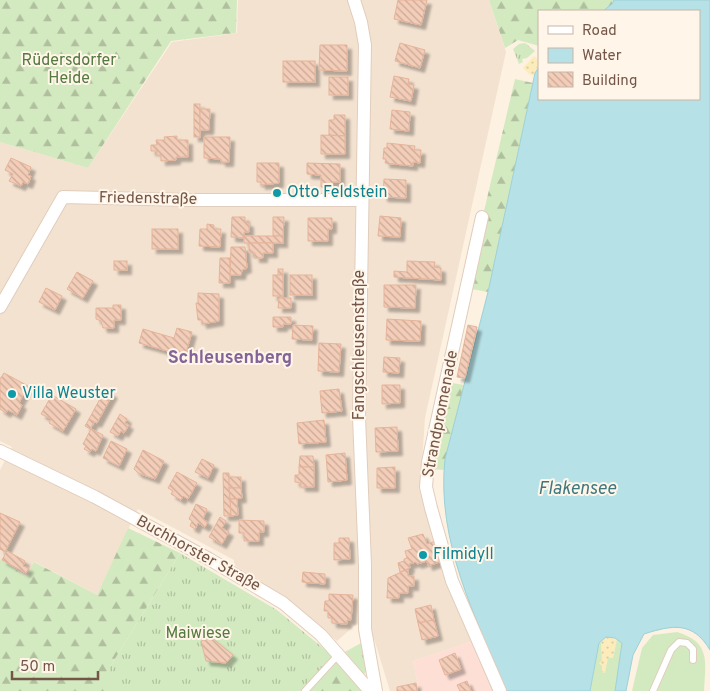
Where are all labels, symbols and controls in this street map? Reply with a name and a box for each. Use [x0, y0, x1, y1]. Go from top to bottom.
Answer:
legend [538, 10, 700, 100]
text: Road [582, 22, 617, 41]
text: Water [582, 47, 622, 66]
park label: Rüdersdorfer Heide [22, 51, 116, 89]
text: Building [582, 72, 637, 91]
place label: Otto Feldstein [287, 183, 387, 203]
marker: Otto Feldstein [271, 187, 283, 199]
street label: Friedenstraße [99, 188, 197, 210]
street label: Fangschleusenstraße [350, 270, 370, 420]
district label: Schleusenberg [168, 347, 292, 370]
street label: Strandpromenade [419, 349, 463, 479]
place label: Villa Weuster [22, 384, 116, 404]
marker: Villa Weuster [6, 388, 18, 400]
water label: Flakensee [538, 478, 617, 501]
street label: Buchhorster Straße [132, 512, 264, 596]
place label: Filmidyll [433, 545, 494, 565]
marker: Filmidyll [417, 549, 429, 561]
park label: Maiwiese [166, 624, 230, 644]
scale bar [12, 648, 99, 680]
text: 50 m [20, 658, 55, 677]

